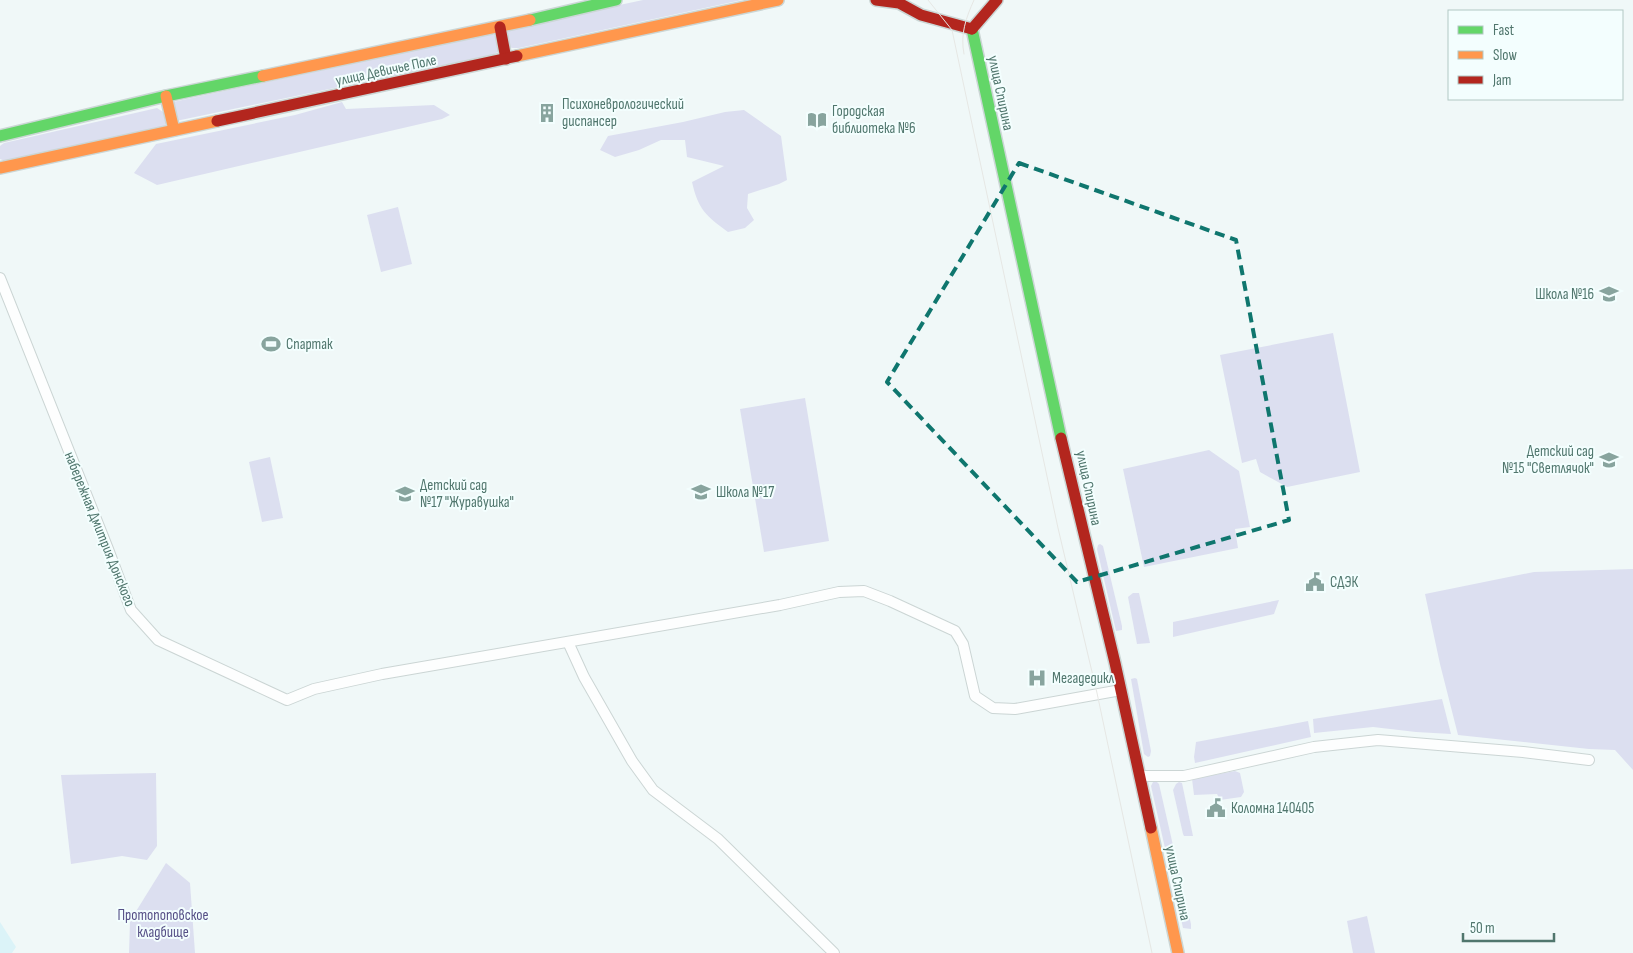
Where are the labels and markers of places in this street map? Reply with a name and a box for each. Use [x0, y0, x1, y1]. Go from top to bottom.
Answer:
place label: Психоневрологический диспансер [562, 95, 684, 131]
building icon: Психоневрологический диспансер [536, 102, 558, 124]
place label: Городская библиотека №6 [832, 102, 916, 138]
library icon: Городская библиотека №6 [806, 109, 828, 131]
school or university icon: Школа №16 [1598, 283, 1620, 305]
place label: Школа №16 [1535, 285, 1594, 304]
sports icon: Спартак [260, 333, 282, 355]
place label: Спартак [286, 335, 333, 354]
place label: Детский сад №15 "Светлячок" [1502, 442, 1594, 478]
school or university icon: Детский сад №15 "Светлячок" [1598, 449, 1620, 471]
place label: Детский сад №17 "Журавушка" [420, 476, 514, 512]
school or university icon: Школа №17 [690, 481, 712, 503]
school or university icon: Детский сад №17 "Журавушка" [394, 483, 416, 505]
place label: Школа №17 [716, 483, 774, 502]
public building icon: СДЭК [1304, 571, 1326, 593]
place label: СДЭК [1330, 573, 1358, 592]
hospital icon: Мегадедикл [1026, 667, 1048, 689]
place label: Мегадедикл [1052, 669, 1115, 688]
public building icon: Коломна 140405 [1205, 797, 1227, 819]
place label: Коломна 140405 [1231, 799, 1314, 818]

